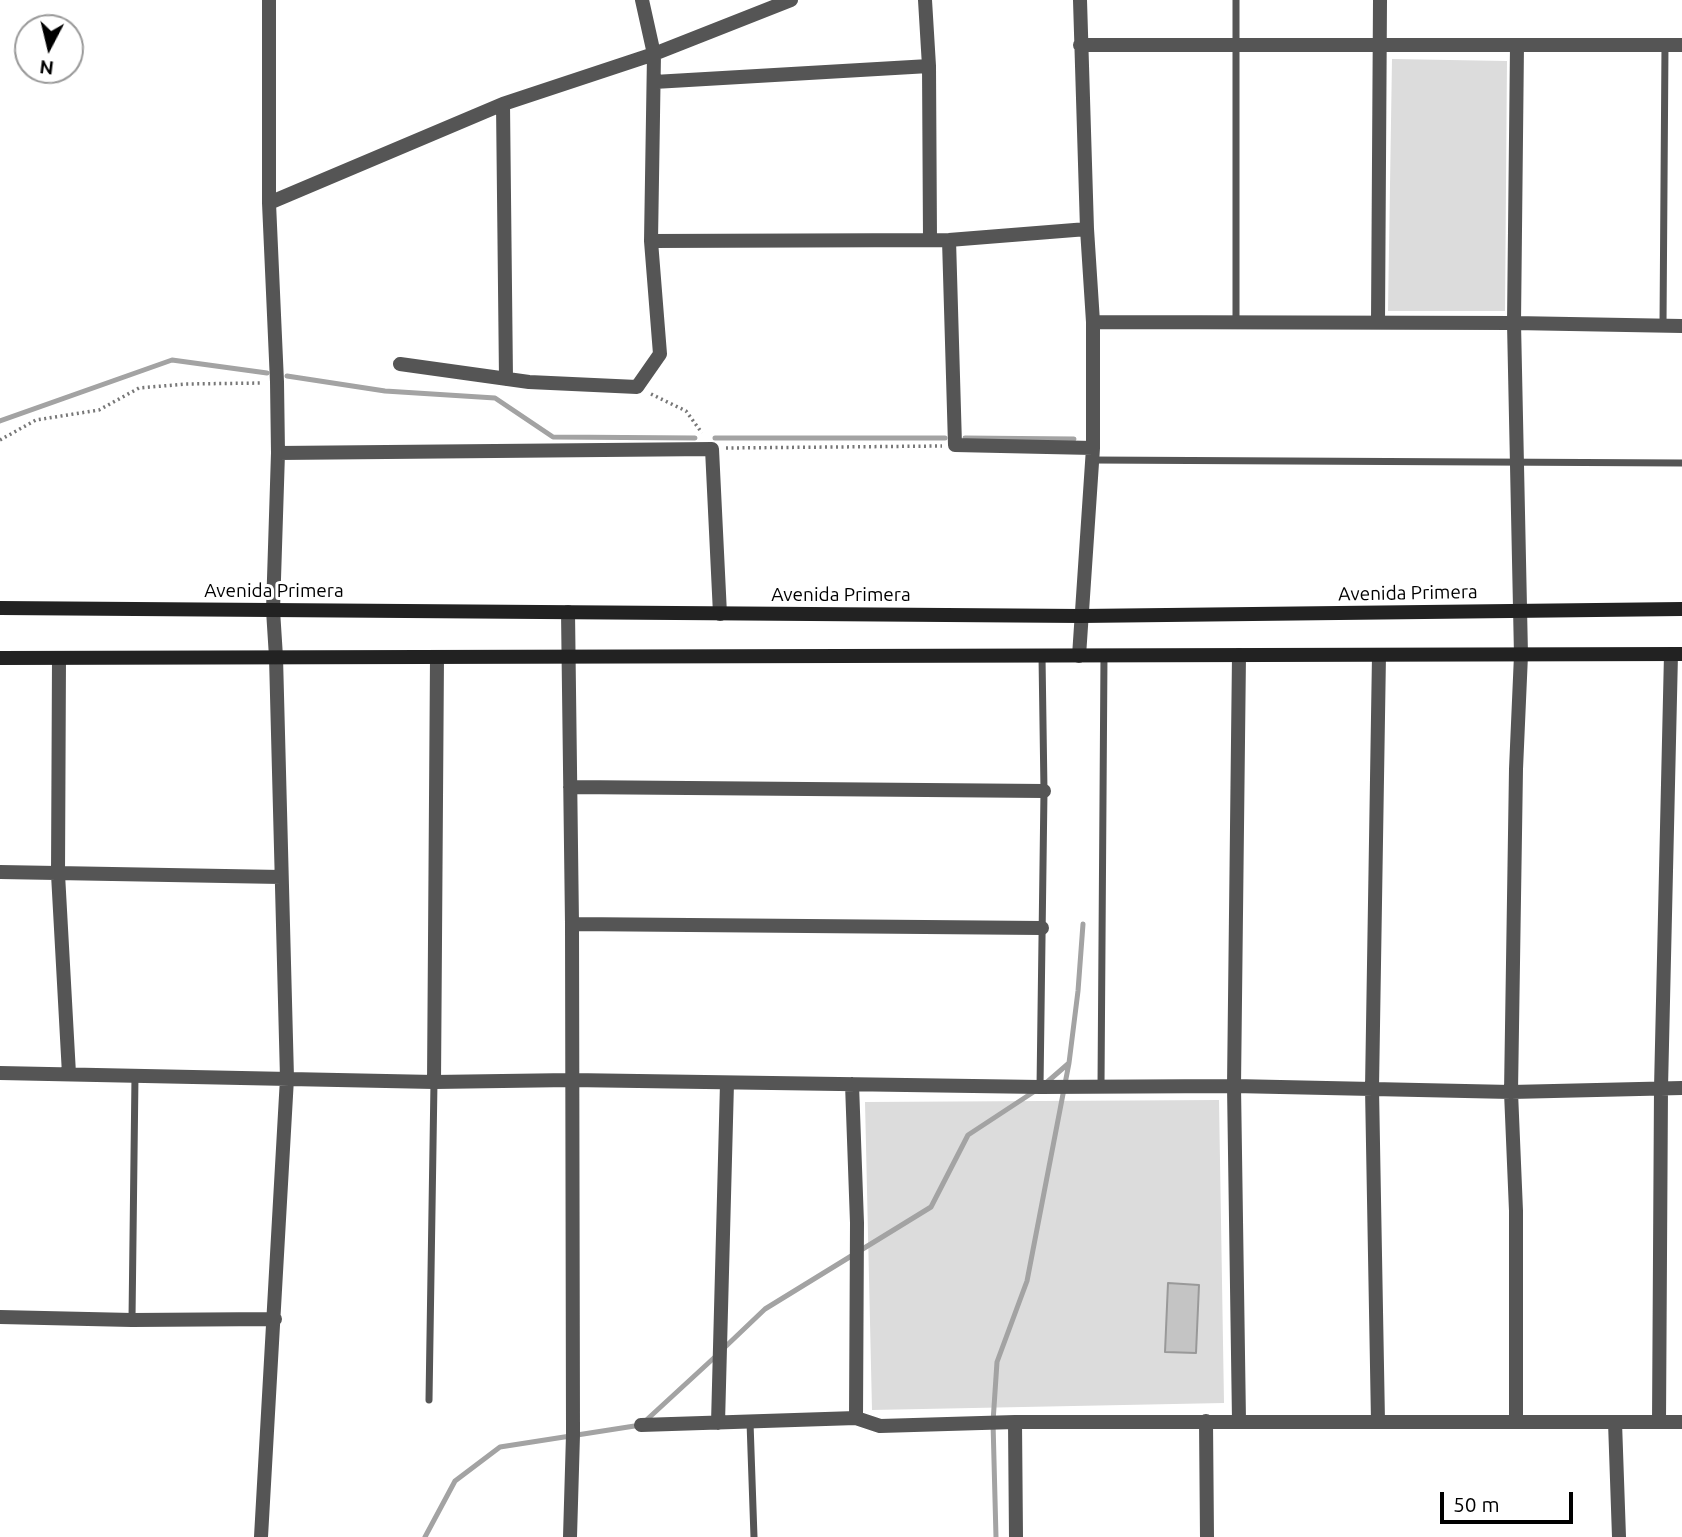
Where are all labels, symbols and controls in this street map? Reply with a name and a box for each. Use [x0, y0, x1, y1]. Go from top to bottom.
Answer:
north arrow [14, 14, 84, 84]
text: N [38, 56, 55, 80]
street label: Avenida Primera [204, 580, 344, 602]
street label: Avenida Primera [1338, 580, 1478, 606]
street label: Avenida Primera [771, 584, 911, 606]
scale bar [1444, 1478, 1577, 1522]
text: 50 m [1453, 1492, 1500, 1516]

